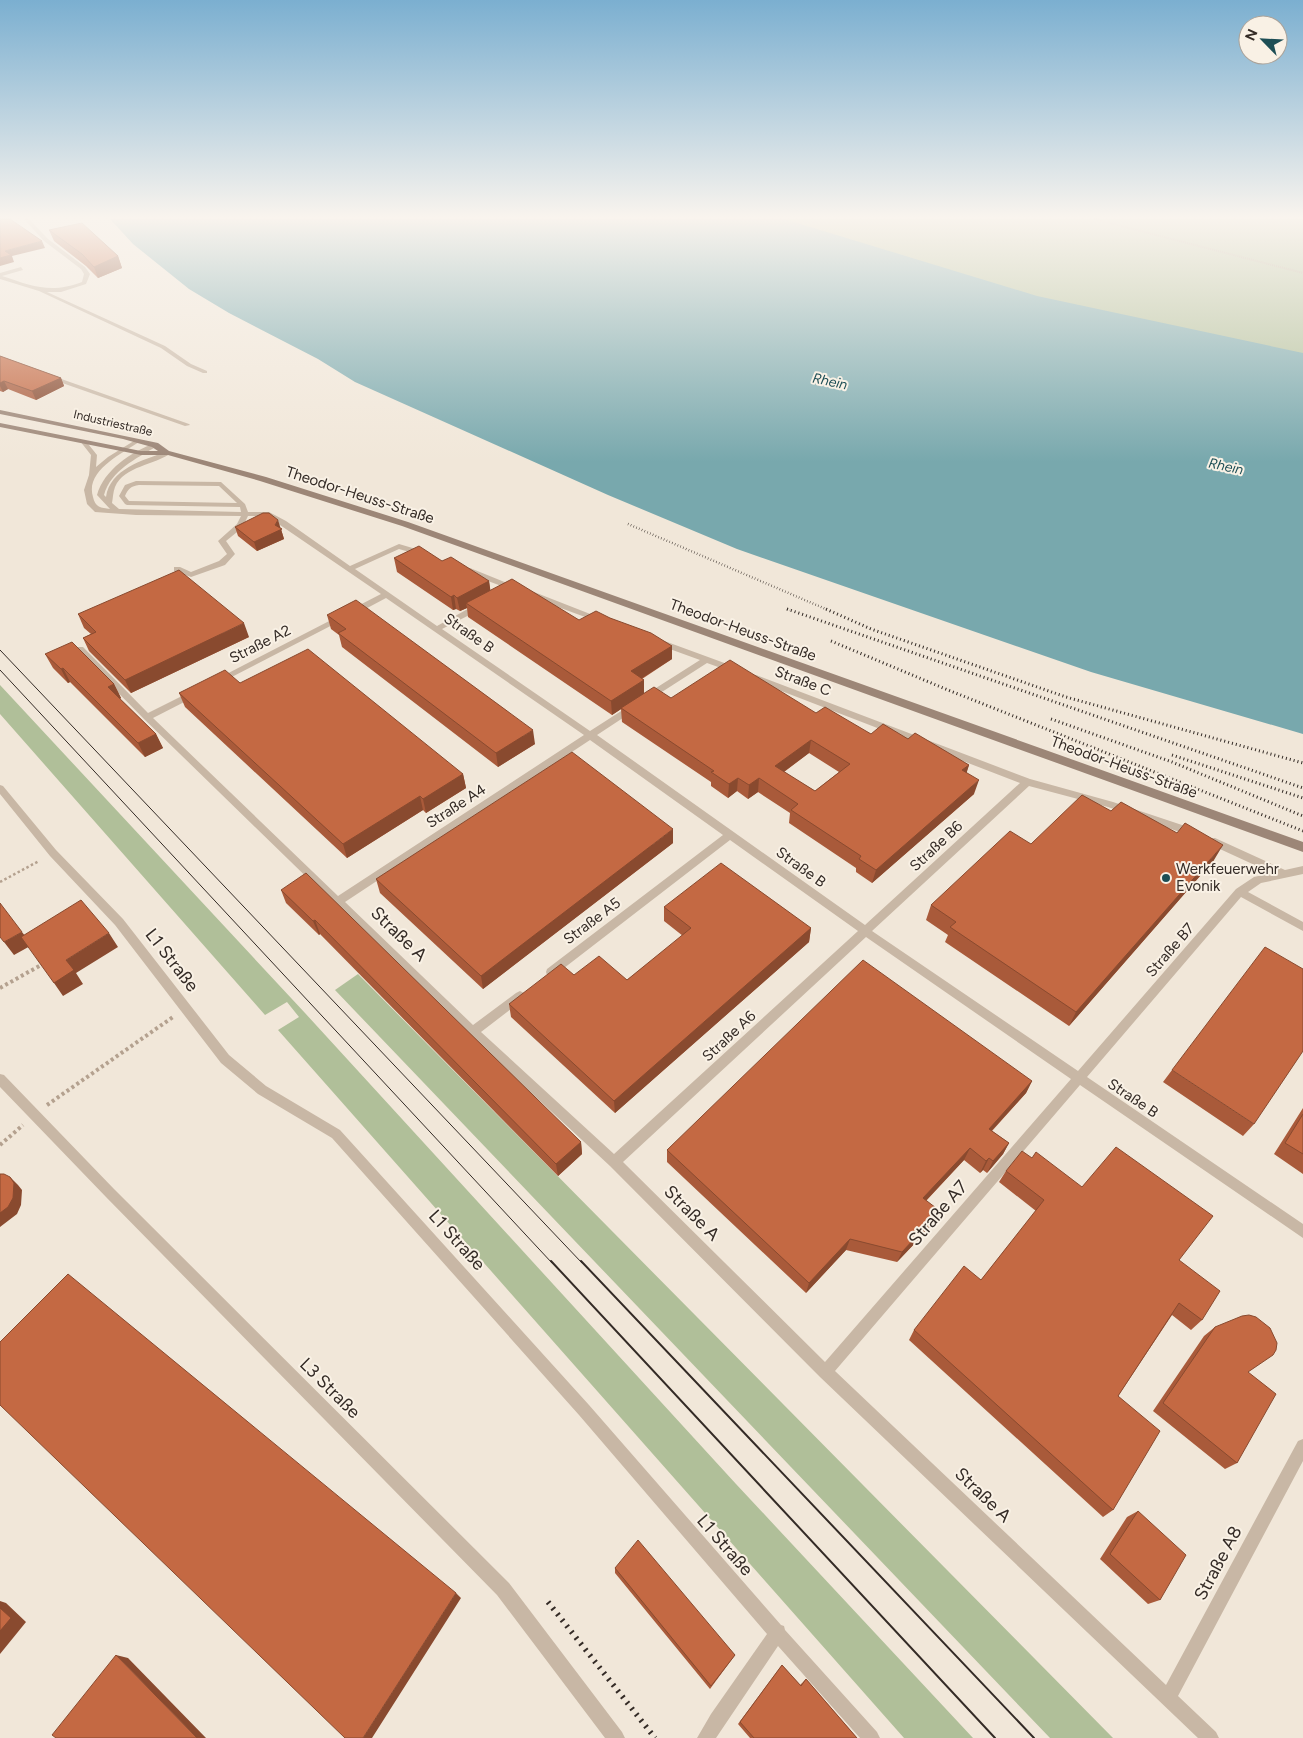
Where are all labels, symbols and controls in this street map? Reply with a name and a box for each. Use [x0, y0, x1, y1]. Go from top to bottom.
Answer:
north arrow [1238, 15, 1288, 65]
text: N [1242, 27, 1262, 43]
water label: Rhein [811, 370, 849, 394]
street label: Industriestraße [72, 407, 154, 439]
water label: Rhein [1207, 455, 1245, 479]
street label: Theodor-Heuss-Straße [284, 463, 436, 527]
street label: Theodor-Heuss-Straße [667, 595, 819, 665]
street label: Straße B [440, 609, 498, 657]
street label: Straße A2 [226, 621, 294, 667]
street label: Straße C [772, 662, 834, 700]
street label: Theodor-Heuss-Straße [1048, 732, 1200, 802]
street label: Straße A4 [423, 780, 489, 832]
street label: Straße B6 [906, 817, 966, 875]
street label: Straße B [773, 843, 829, 891]
place label: Werkfeuerwehr Evonik [1176, 860, 1279, 895]
marker: Werkfeuerwehr Evonik [1160, 872, 1172, 884]
street label: Straße A5 [560, 894, 624, 948]
street label: Straße A [366, 902, 432, 966]
street label: Straße B7 [1142, 919, 1198, 981]
street label: L1 Straße [140, 924, 204, 996]
street label: Straße A6 [699, 1006, 760, 1065]
street label: Straße B [1104, 1075, 1162, 1121]
street label: Straße A7 [904, 1176, 973, 1250]
street label: Straße A [660, 1181, 724, 1245]
street label: L1 Straße [424, 1205, 490, 1275]
street label: L3 Straße [295, 1353, 365, 1423]
street label: Straße A [950, 1463, 1016, 1527]
street label: L1 Straße [692, 1510, 758, 1580]
street label: Straße A8 [1189, 1522, 1247, 1604]

